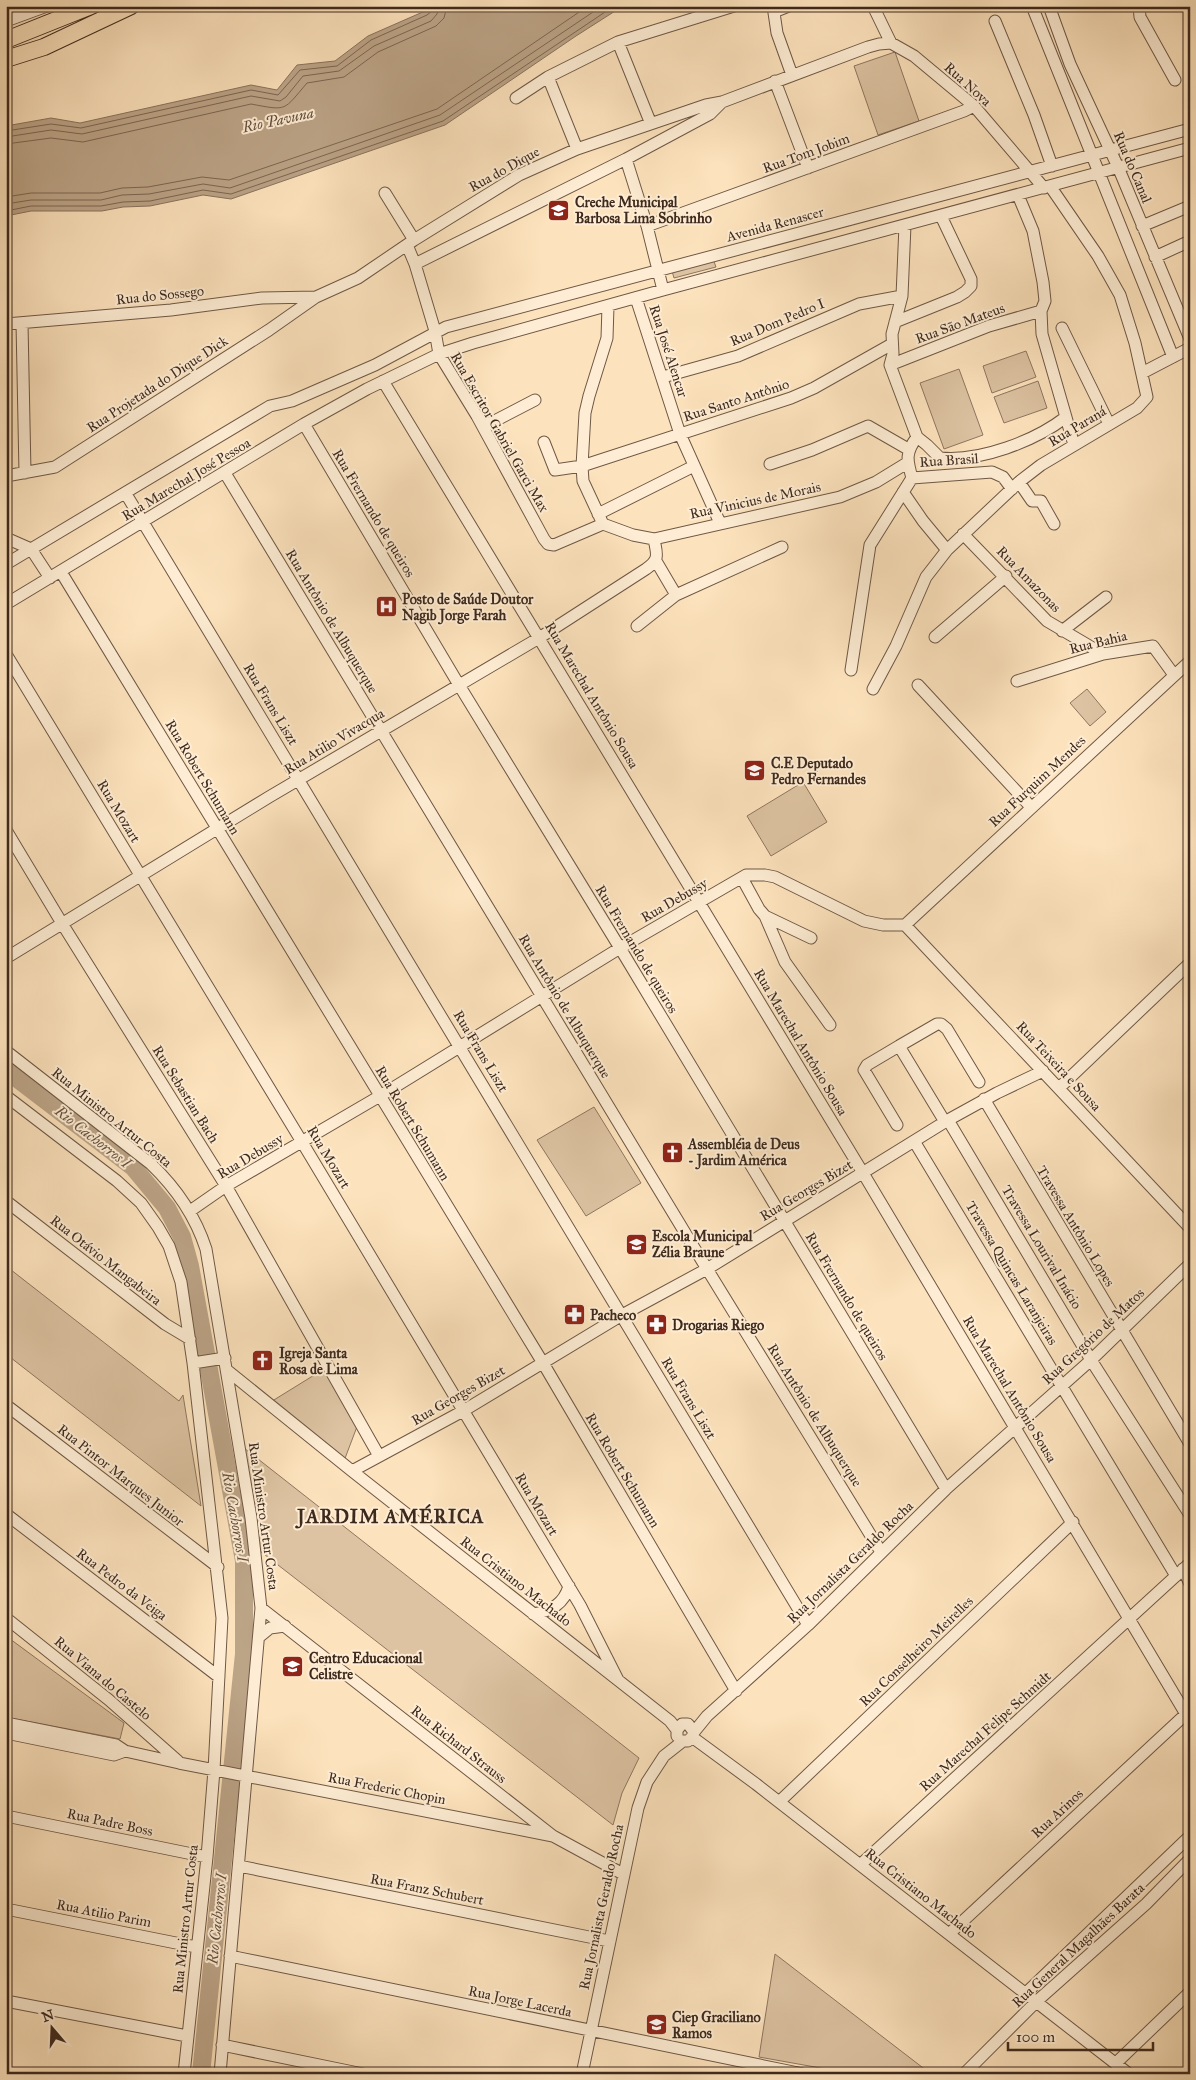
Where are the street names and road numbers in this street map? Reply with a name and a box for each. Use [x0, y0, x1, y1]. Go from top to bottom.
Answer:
street label: Rua Nova [941, 59, 995, 110]
street label: Rua do Canal [1110, 129, 1155, 206]
street label: Rua Tom Jobim [760, 130, 853, 178]
street label: Rua do Dique [466, 143, 543, 197]
street label: Avenida Renascer [724, 203, 826, 246]
street label: Rua do Sossego [115, 282, 205, 309]
street label: Rua Dom Pedro I [727, 295, 827, 350]
street label: Rua São Mateus [913, 299, 1007, 348]
street label: Rua José Alencar [645, 303, 692, 401]
street label: Rua Projetada do Dique Dick [84, 332, 232, 437]
street label: Rua Escritor Gabriel Garci Max [447, 349, 553, 516]
street label: Rua Santo Antônio [681, 375, 791, 426]
street label: Rua Paraná [1045, 403, 1109, 450]
street label: Rua Marechal José Pessoa [119, 434, 254, 525]
street label: Rua Frernando de queiros [328, 446, 419, 581]
street label: Rua Brasil [919, 450, 979, 471]
street label: Rua Vinicius de Morais [688, 478, 822, 523]
street label: Rua Amazonas [993, 543, 1064, 616]
street label: Rua Antônio de Albuquerque [281, 546, 381, 697]
street label: Rua Marechal Antônio Sousa [541, 619, 642, 772]
street label: Rua Bahia [1068, 627, 1129, 658]
street label: Rua Frans Liszt [239, 660, 302, 748]
street label: Rua Atilio Vivacqua [281, 705, 388, 779]
street label: Rua Robert Schumann [162, 717, 244, 838]
street label: Rua Furquim Mendes [985, 732, 1090, 831]
street label: Rua Mozart [93, 777, 144, 846]
street label: Rua Debussy [638, 874, 711, 926]
street label: Rua Frernando de queiros [591, 882, 682, 1017]
street label: Rua Antônio de Albuquerque [514, 931, 614, 1082]
street label: Rua Marechal Antônio Sousa [750, 966, 851, 1119]
street label: Rua Frans Liszt [449, 1007, 512, 1095]
street label: Rua Teixeira e Sousa [1013, 1018, 1105, 1115]
street label: Rua Sebastian Bach [149, 1042, 223, 1146]
street label: Rua Robert Schumann [372, 1063, 454, 1184]
street label: Rua Ministro Artur Costa [48, 1064, 175, 1171]
street label: Rua Mozart [303, 1123, 354, 1192]
street label: Rua Debussy [214, 1130, 287, 1183]
street label: Rua Georges Bizet [757, 1156, 856, 1225]
street label: Travessa Antônio Lopes [1033, 1163, 1118, 1290]
street label: Travessa Lourival Inácio [998, 1182, 1085, 1312]
street label: Travessa Quincas Laranjeiras [962, 1198, 1061, 1348]
street label: Rua Otávio Mangabeira [47, 1212, 165, 1309]
street label: Rua Frernando de queiros [801, 1229, 892, 1364]
street label: Rua Gregório de Matos [1039, 1285, 1148, 1388]
street label: Rua Marechal Antônio Sousa [959, 1313, 1060, 1466]
street label: Rua Antônio de Albuquerque [763, 1341, 866, 1490]
street label: Rua Frans Liszt [657, 1354, 720, 1442]
street label: Rua Georges Bizet [408, 1362, 508, 1429]
street label: Rua Robert Schumann [582, 1410, 664, 1531]
street label: Rua Pintor Marques Junior [53, 1421, 188, 1531]
street label: Rua Ministro Artur Costa [245, 1441, 282, 1591]
street label: Rua Mozart [511, 1470, 562, 1539]
street label: Rua Jornalista Geraldo Rocha [784, 1498, 918, 1628]
street label: Rua Cristiano Machado [457, 1533, 575, 1630]
street label: Rua Pedro da Veiga [73, 1545, 170, 1624]
street label: Rua Conselheiro Meirelles [856, 1593, 977, 1710]
street label: Rua Viana do Castelo [51, 1633, 155, 1724]
street label: Rua Marechal Felipe Schmidt [916, 1668, 1055, 1795]
street label: Rua Richard Strauss [408, 1702, 510, 1787]
street label: Rua Frederic Chopin [327, 1769, 448, 1808]
street label: Rua Arinos [1028, 1785, 1087, 1842]
street label: Rua Padre Boss [65, 1805, 154, 1840]
street label: Rua Jornalista Geraldo Rocha [576, 1823, 628, 1992]
street label: Rua Ministro Artur Costa [169, 1844, 202, 1994]
street label: Rua Cristiano Machado [862, 1845, 980, 1942]
street label: Rua Franz Schubert [369, 1870, 485, 1909]
street label: Rua General Magalhães Barata [1009, 1879, 1148, 2011]
street label: Rua Atilio Parim [55, 1896, 153, 1931]
street label: Rua Jorge Lacerda [466, 1982, 573, 2022]

